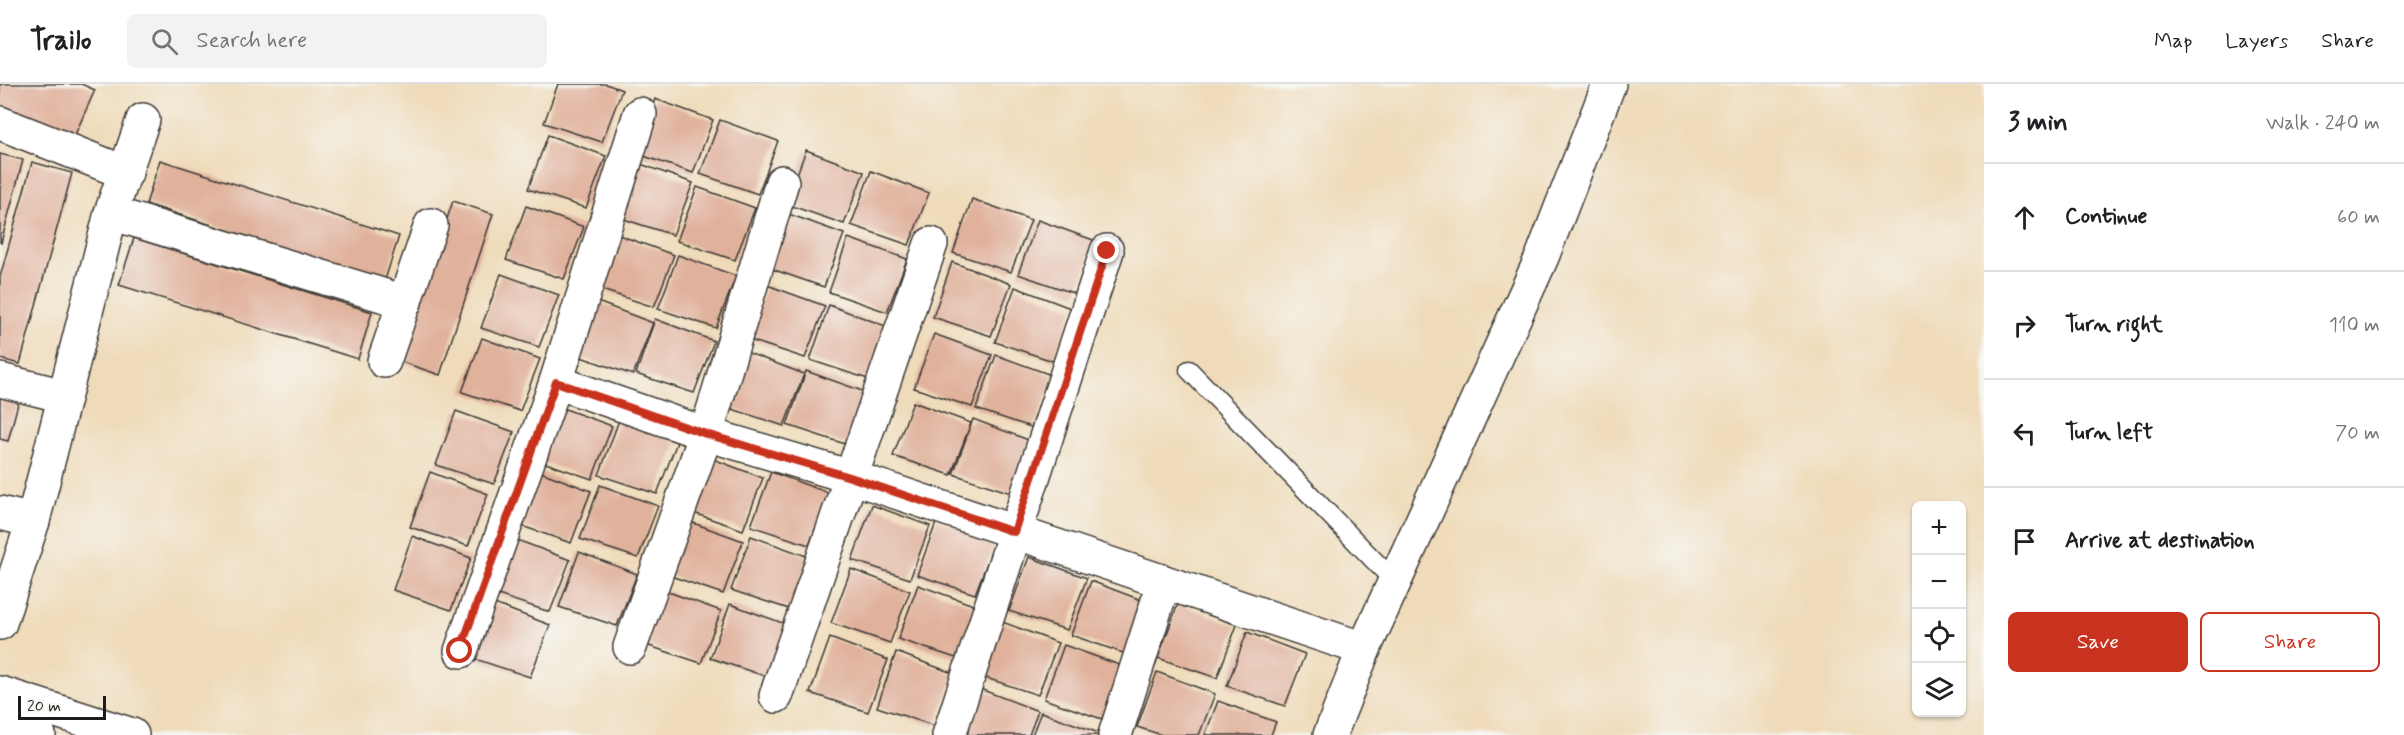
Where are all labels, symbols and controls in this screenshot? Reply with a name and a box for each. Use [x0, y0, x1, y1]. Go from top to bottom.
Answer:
search box [127, 14, 547, 68]
text: Trailo [30, 23, 91, 60]
icon: search [148, 25, 181, 58]
text: Search here [196, 27, 307, 55]
text: Map [2154, 27, 2192, 55]
text: Layers [2225, 27, 2288, 55]
text: Share [2321, 27, 2374, 55]
text: 3 min [2008, 106, 2068, 140]
text: Walk · 240 m [2266, 110, 2380, 137]
icon: ahead [2008, 201, 2041, 234]
text: Continue [2065, 203, 2147, 231]
text: 60 m [2337, 204, 2380, 231]
route end [1093, 237, 1119, 263]
icon: right [2008, 309, 2041, 342]
text: Turn right [2065, 311, 2163, 339]
text: 110 m [2329, 312, 2380, 339]
icon: left [2008, 417, 2041, 450]
text: Turn left [2065, 419, 2153, 447]
text: 70 m [2335, 420, 2380, 447]
map controls [1912, 501, 1966, 717]
button: + [1912, 501, 1966, 555]
icon: arrive [2008, 525, 2041, 558]
text: Arrive at destination [2065, 527, 2255, 555]
button: − [1912, 555, 1966, 609]
button: locate [1912, 609, 1966, 663]
button: Save [2008, 612, 2188, 672]
button: Share [2200, 612, 2380, 672]
route start [446, 637, 472, 663]
button: layers [1912, 663, 1966, 717]
scale bar [18, 693, 106, 720]
text: 20 m [27, 696, 61, 717]

